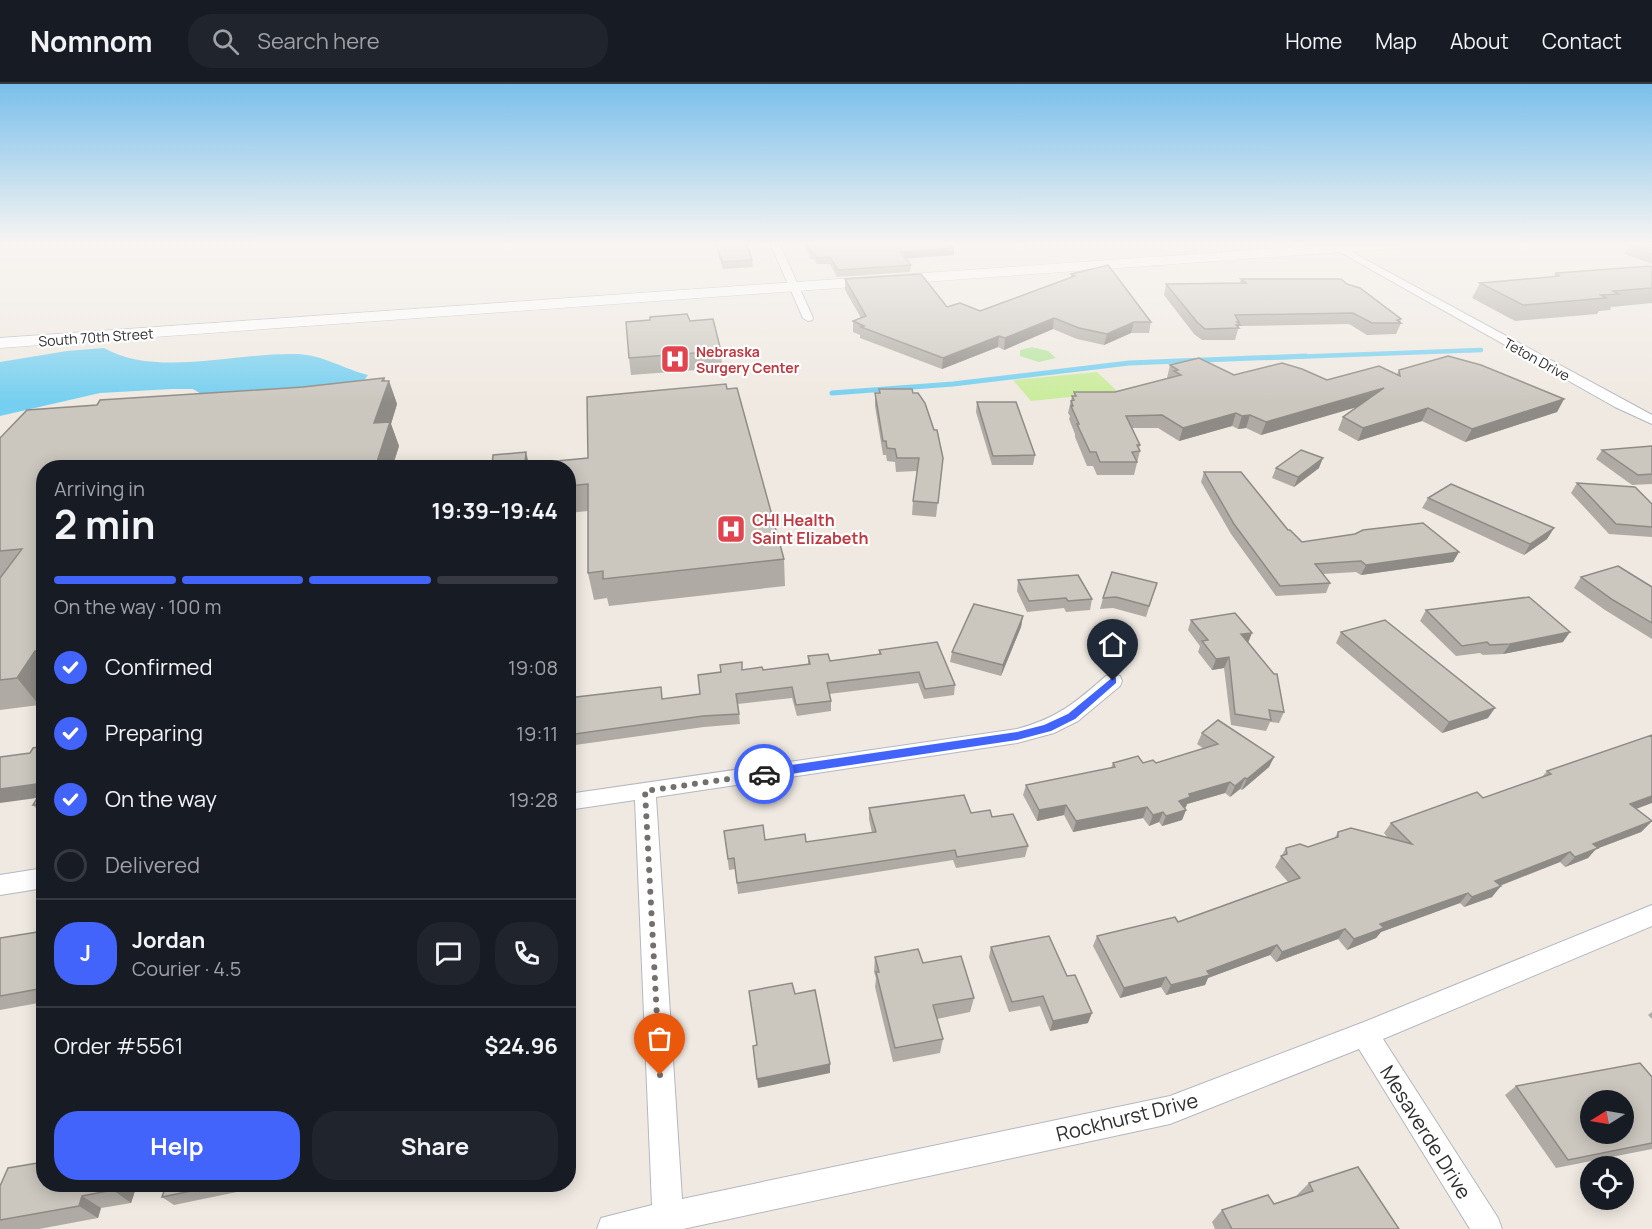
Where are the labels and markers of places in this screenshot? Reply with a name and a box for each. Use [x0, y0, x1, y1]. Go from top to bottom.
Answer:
place label: Nebraska Surgery Center [696, 342, 800, 377]
hospital icon: Nebraska Surgery Center [659, 343, 691, 375]
place label: CHI Health Saint Elizabeth [752, 509, 868, 549]
hospital icon: CHI Health Saint Elizabeth [715, 513, 747, 545]
pin [1087, 619, 1138, 681]
pin [634, 1013, 685, 1075]

